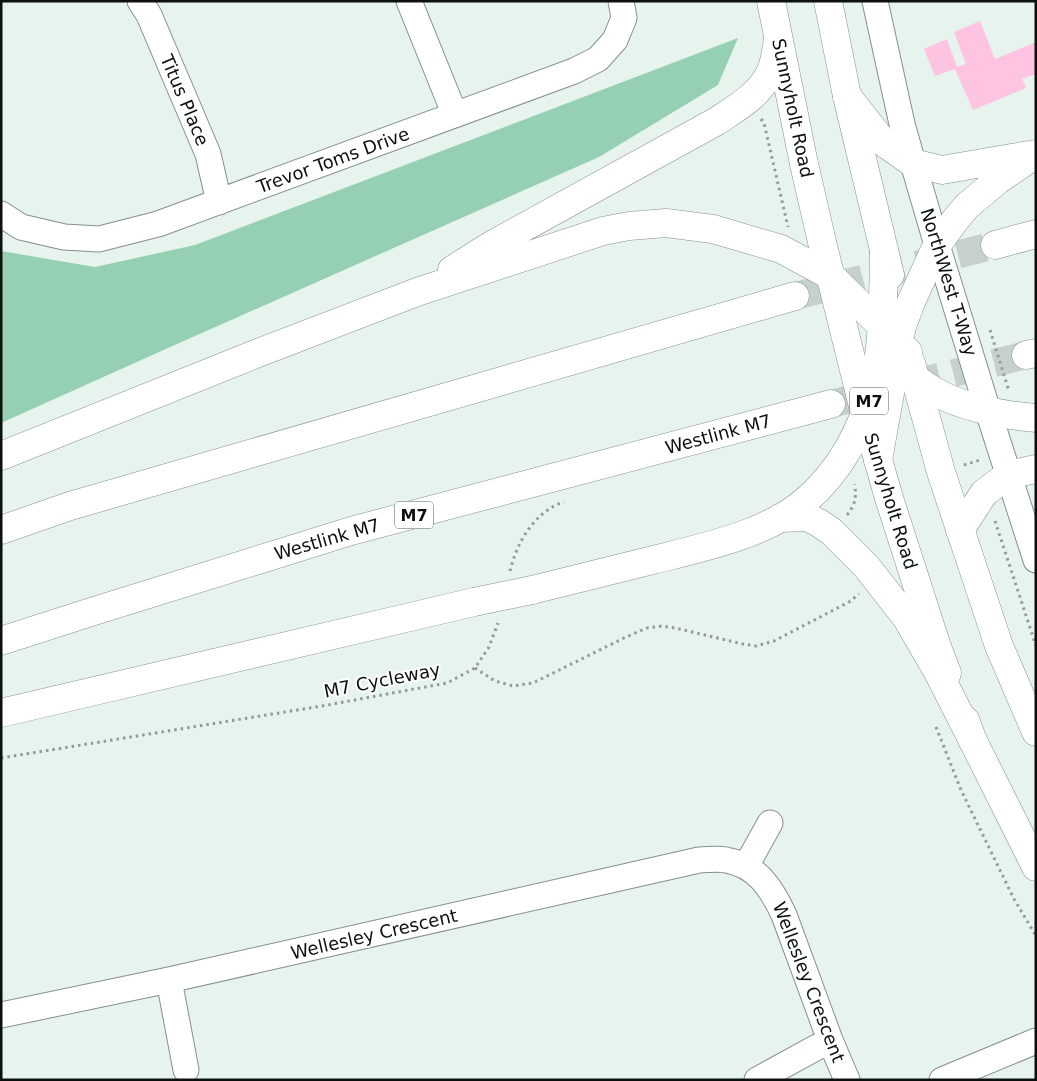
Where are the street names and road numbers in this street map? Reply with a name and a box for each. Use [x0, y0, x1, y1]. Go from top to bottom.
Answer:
street label: Sunnyholt Road [768, 37, 818, 179]
street label: Titus Place [156, 50, 214, 149]
street label: Trevor Toms Drive [253, 123, 412, 198]
street label: NorthWest T-Way [916, 205, 982, 359]
road number: M7 [850, 388, 888, 414]
street label: Westlink M7 [663, 410, 773, 458]
street label: Sunnyholt Road [860, 430, 922, 572]
road number: M7 [395, 502, 433, 528]
street label: Westlink M7 [272, 514, 382, 564]
street label: M7 Cycleway [322, 658, 442, 702]
street label: Wellesley Crescent [769, 899, 849, 1065]
street label: Wellesley Crescent [289, 905, 459, 963]

